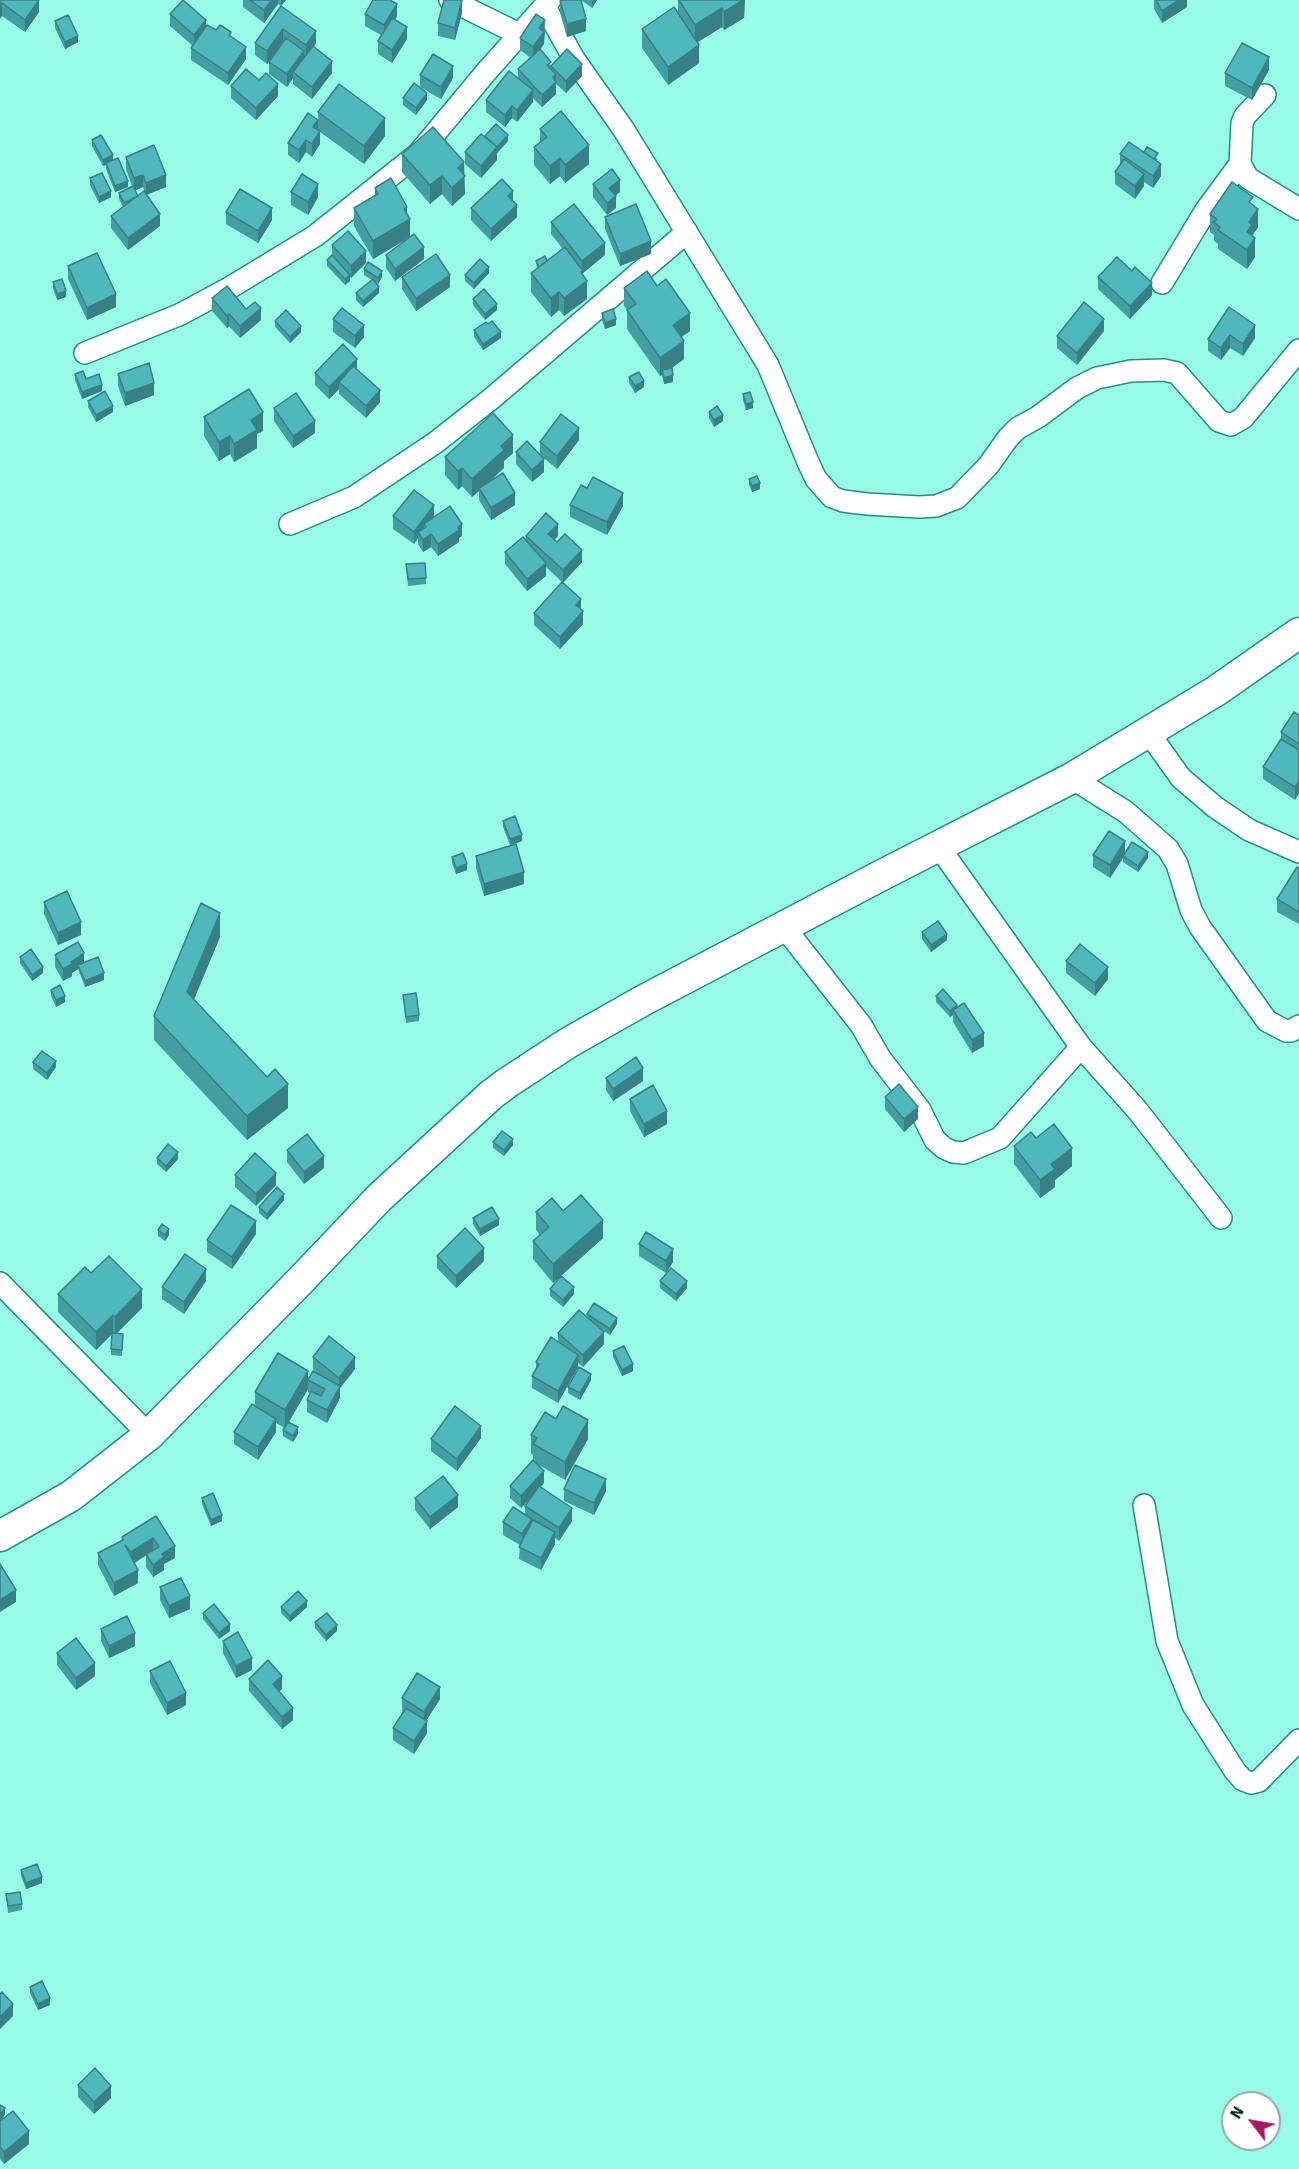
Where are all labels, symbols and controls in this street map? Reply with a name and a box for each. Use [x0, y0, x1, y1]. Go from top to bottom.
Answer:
north arrow [1221, 2091, 1281, 2151]
text: N [1226, 2103, 1249, 2123]

